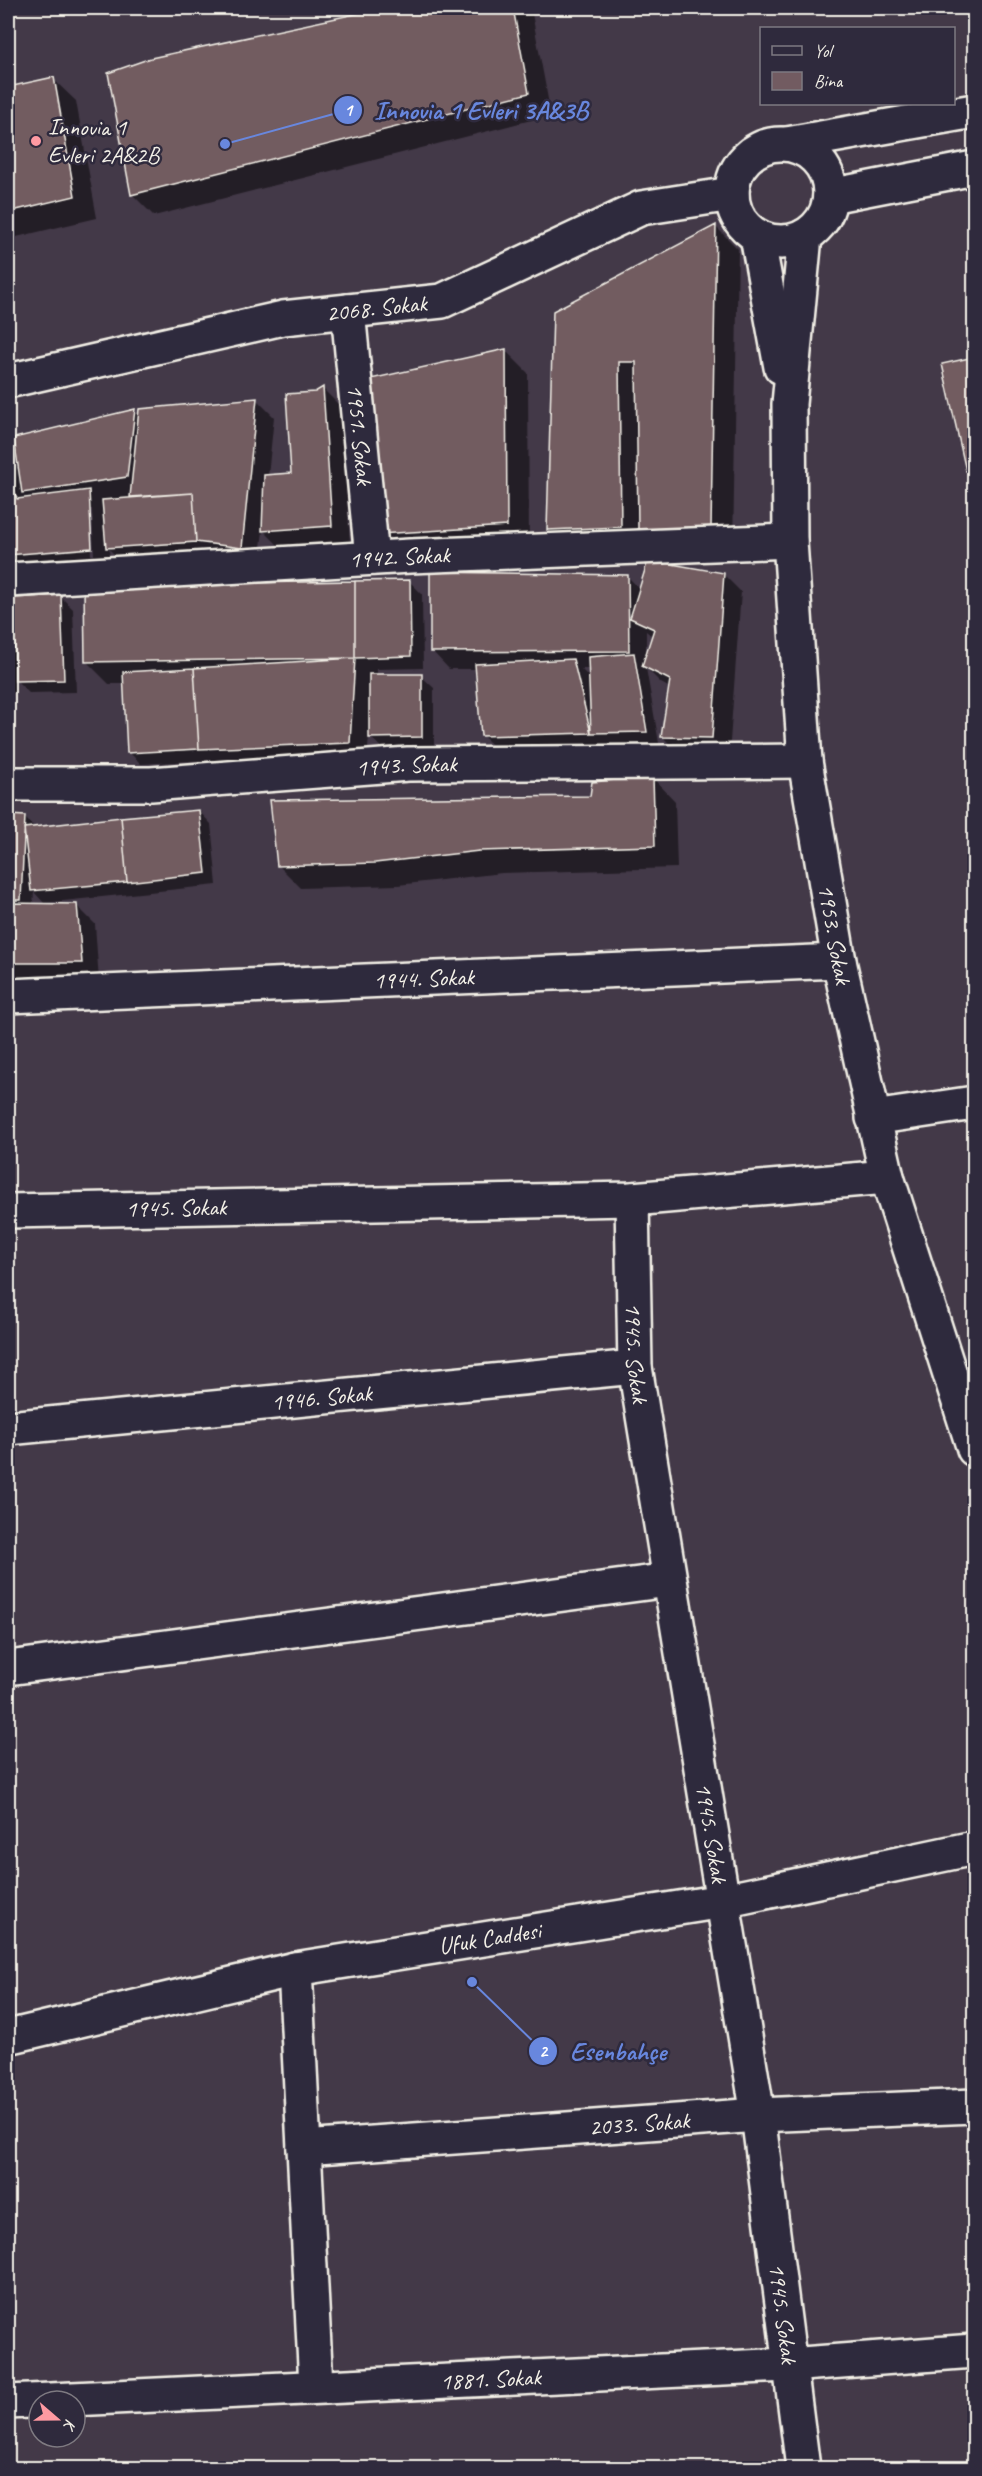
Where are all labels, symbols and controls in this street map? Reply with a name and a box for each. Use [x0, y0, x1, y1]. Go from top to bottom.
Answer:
legend [760, 27, 955, 105]
text: Yol [814, 40, 834, 62]
text: Bina [814, 70, 844, 92]
callout: Innovia 1 Evleri 3A&3B [333, 88, 600, 132]
text: Innovia 1 Evleri 3A&3B [374, 94, 590, 127]
text: 1 [344, 99, 354, 121]
place label: Innovia 1 Evleri 2A&2B [48, 112, 160, 170]
marker: Innovia 1 Evleri 2A&2B [29, 134, 43, 148]
street label: 2068. Sokak [325, 288, 430, 328]
street label: 1951. Sokak [340, 383, 380, 488]
street label: 1942. Sokak [348, 539, 453, 575]
street label: 1943. Sokak [355, 749, 459, 783]
street label: 1953. Sokak [811, 882, 859, 989]
street label: 1944. Sokak [373, 961, 477, 996]
street label: 1945. Sokak [125, 1192, 229, 1224]
street label: 1945. Sokak [619, 1302, 656, 1408]
street label: 1946. Sokak [270, 1377, 375, 1417]
street label: 1945. Sokak [689, 1781, 735, 1887]
street label: Ufuk Caddesi [436, 1915, 545, 1961]
callout: Esenbahçe [528, 2029, 678, 2073]
text: Esenbahçe [570, 2035, 668, 2068]
text: 2 [539, 2040, 549, 2062]
street label: 2033. Sokak [588, 2105, 693, 2142]
street label: 1945. Sokak [762, 2261, 805, 2367]
street label: 1881. Sokak [439, 2362, 544, 2396]
north arrow [27, 2389, 87, 2449]
text: K [58, 2417, 81, 2435]

